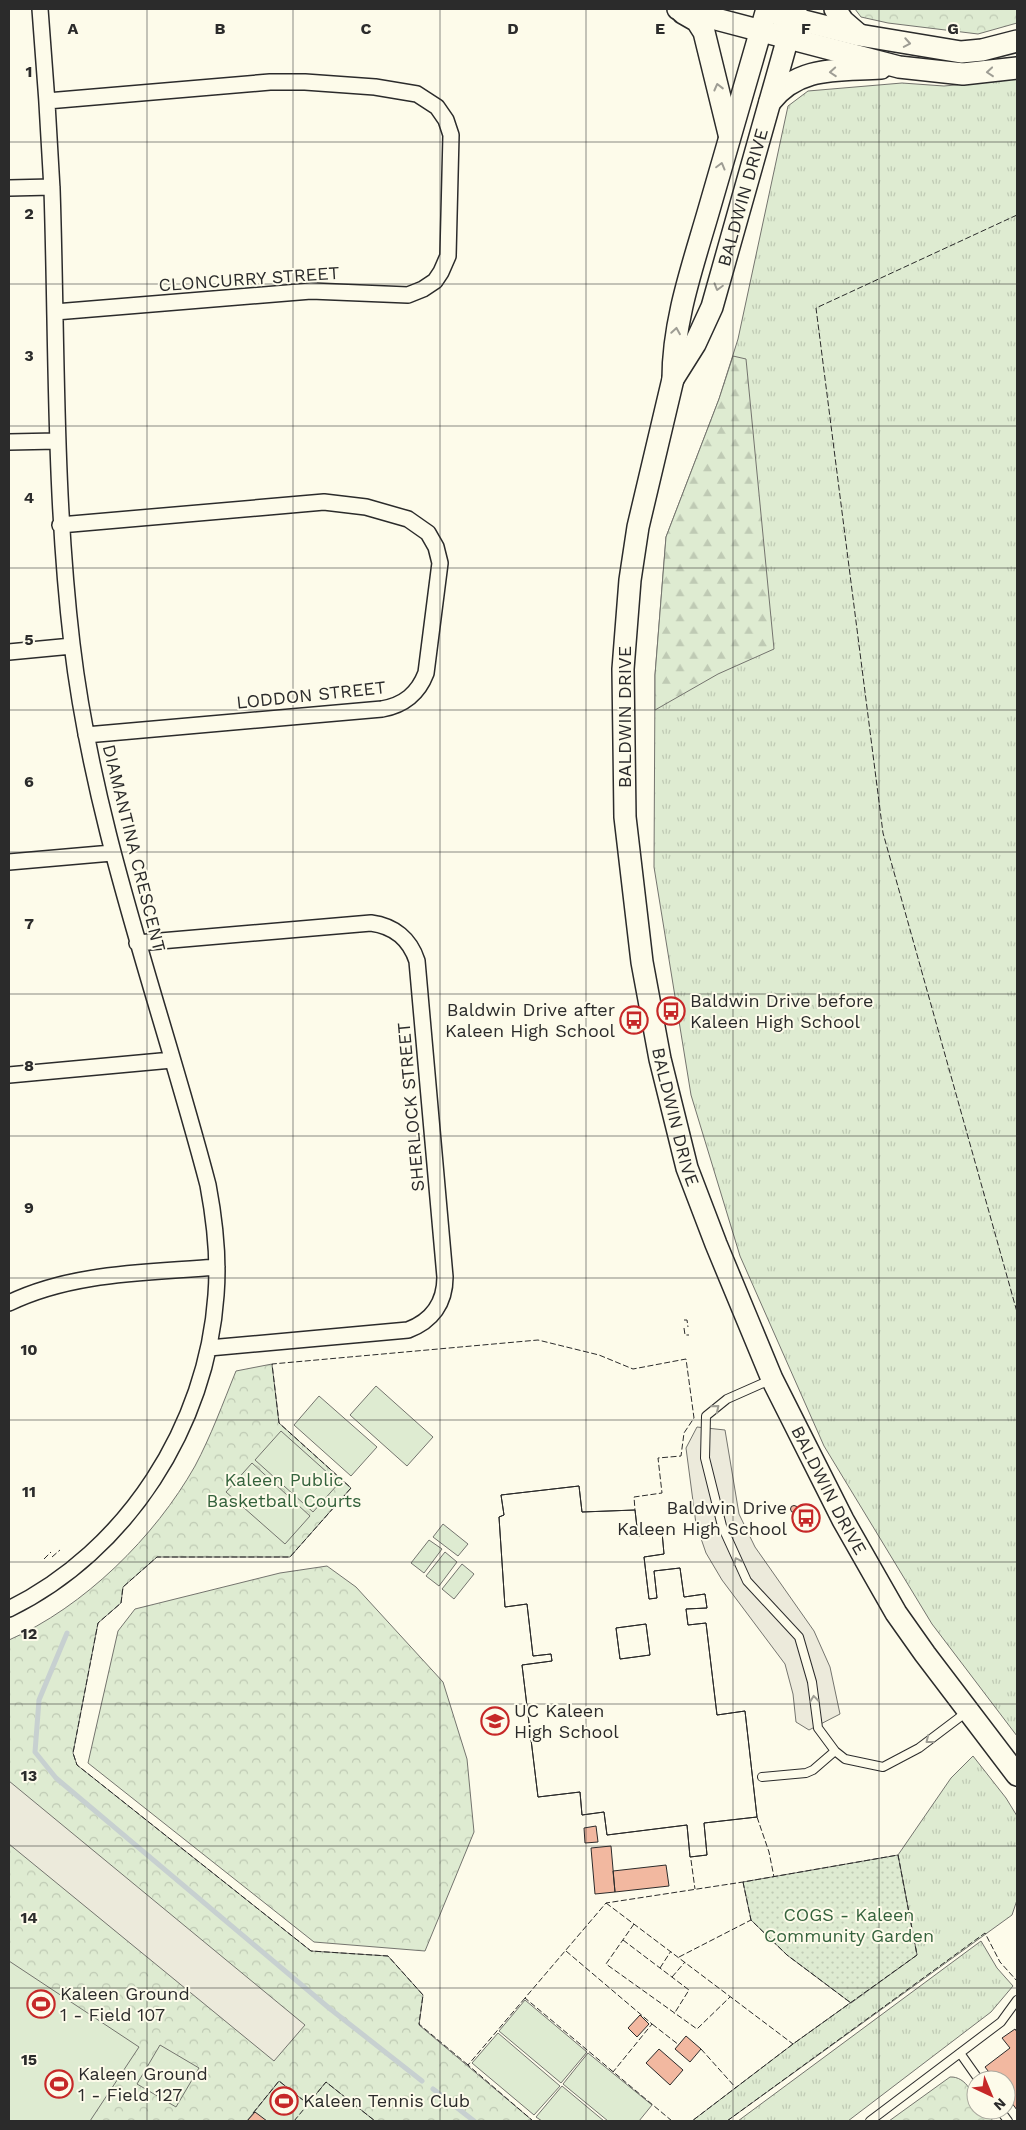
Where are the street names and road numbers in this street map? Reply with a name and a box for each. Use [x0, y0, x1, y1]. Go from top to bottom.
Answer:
street label: BALDWIN DRIVE [713, 126, 772, 269]
street label: CLONCURRY STREET [158, 262, 340, 295]
street label: BALDWIN DRIVE [614, 646, 635, 788]
street label: LODDON STREET [235, 676, 387, 713]
street label: DIAMANTINA CRESCENT [99, 742, 170, 954]
street label: SHERLOCK STREET [393, 1021, 428, 1193]
street label: BALDWIN DRIVE [648, 1046, 704, 1189]
street label: BALDWIN DRIVE [787, 1422, 872, 1558]

